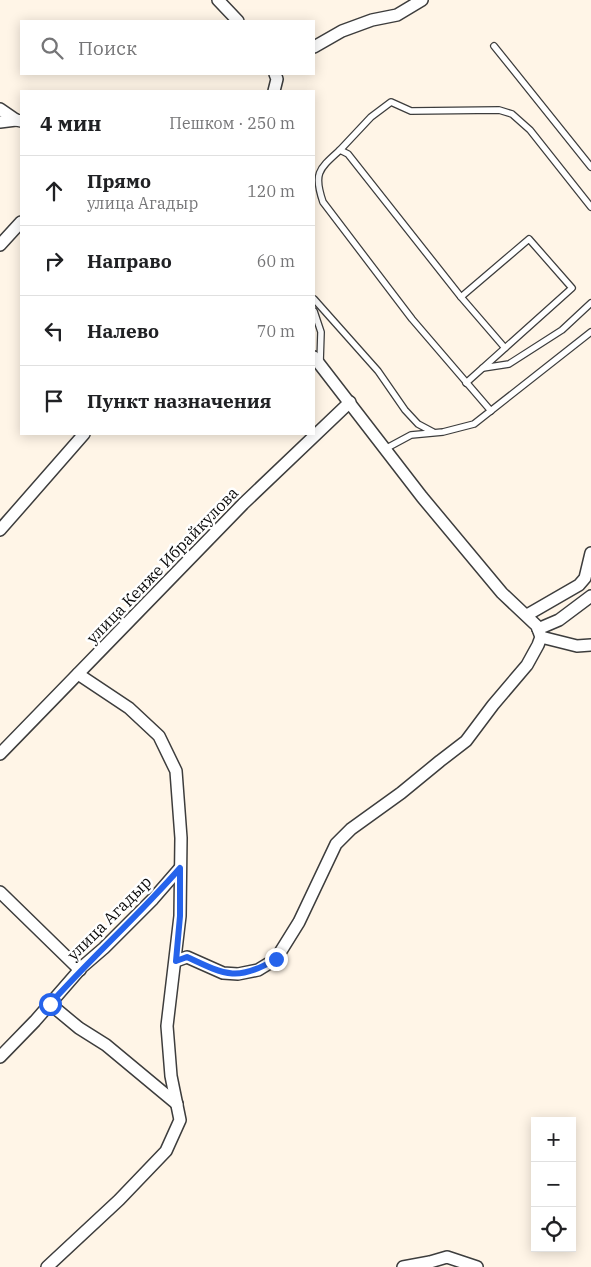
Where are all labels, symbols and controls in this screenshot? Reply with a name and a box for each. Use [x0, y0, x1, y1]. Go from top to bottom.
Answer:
search box [20, 20, 315, 75]
icon: search [38, 34, 66, 62]
text: Поиск [78, 36, 137, 60]
text: 4 мин [40, 109, 102, 137]
text: Пешком · 250 m [169, 113, 295, 133]
text: Прямо [87, 169, 151, 193]
icon: ahead [40, 177, 68, 205]
text: 120 m [247, 181, 295, 201]
text: улица Агадыр [87, 193, 198, 213]
icon: right [40, 247, 68, 275]
text: Направо [87, 249, 172, 273]
text: 60 m [257, 251, 295, 271]
icon: left [40, 317, 68, 345]
text: Налево [87, 319, 159, 343]
text: 70 m [257, 321, 295, 341]
icon: arrive [40, 387, 68, 415]
text: Пункт назначения [87, 389, 271, 413]
street label: улица Кенже Ибрайкулова [82, 482, 242, 647]
street label: улица Агадыр [63, 871, 156, 964]
route end [265, 948, 288, 971]
route start [39, 993, 62, 1016]
map controls [531, 1117, 576, 1252]
button: + [531, 1117, 576, 1162]
button: − [531, 1162, 576, 1207]
button: locate [531, 1207, 576, 1252]

